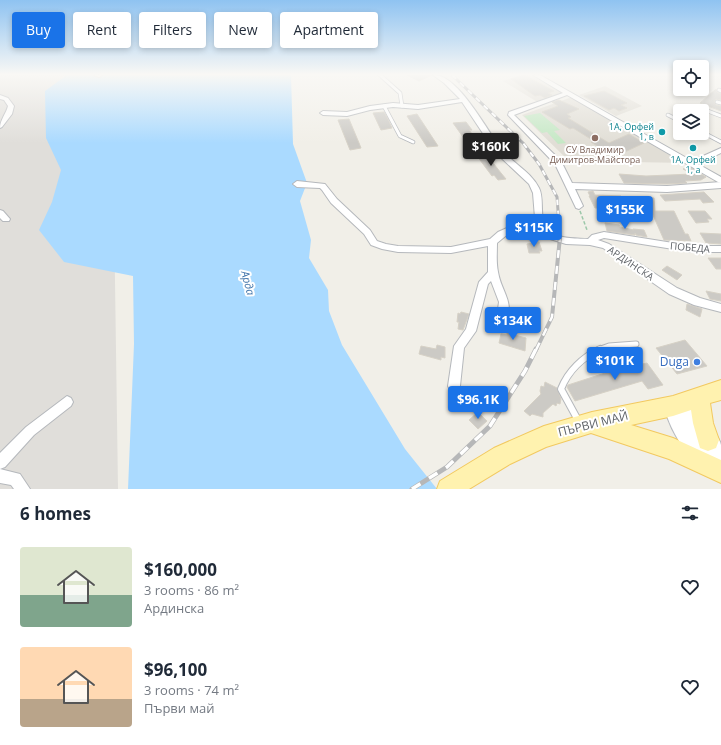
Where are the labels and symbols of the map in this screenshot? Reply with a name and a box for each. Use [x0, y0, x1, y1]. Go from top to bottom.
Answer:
place label: 1А, Орфей 1, в [609, 120, 654, 143]
marker: 1А, Орфей 1, в [657, 127, 667, 137]
pin: $160K [463, 133, 519, 167]
marker: СУ Владимир Димитров-Майстора [590, 133, 600, 143]
place label: СУ Владимир Димитров-Майстора [550, 143, 640, 166]
marker: 1А, Орфей 1, а [688, 143, 698, 153]
place label: 1А, Орфей 1, а [670, 153, 716, 176]
pin: $155K [597, 196, 653, 230]
pin: $115K [506, 214, 562, 248]
street label: ПОБЕДА [670, 238, 711, 256]
street label: АРДИНСКА [605, 242, 657, 284]
water label: Арда [238, 268, 259, 297]
pin: $134K [485, 307, 541, 341]
pin: $101K [587, 347, 643, 381]
place label: Duga [660, 353, 689, 370]
marker: Duga [692, 357, 702, 367]
pin: $96.1K [445, 386, 511, 420]
street label: ПЪРВИ МАЙ [556, 407, 630, 440]

